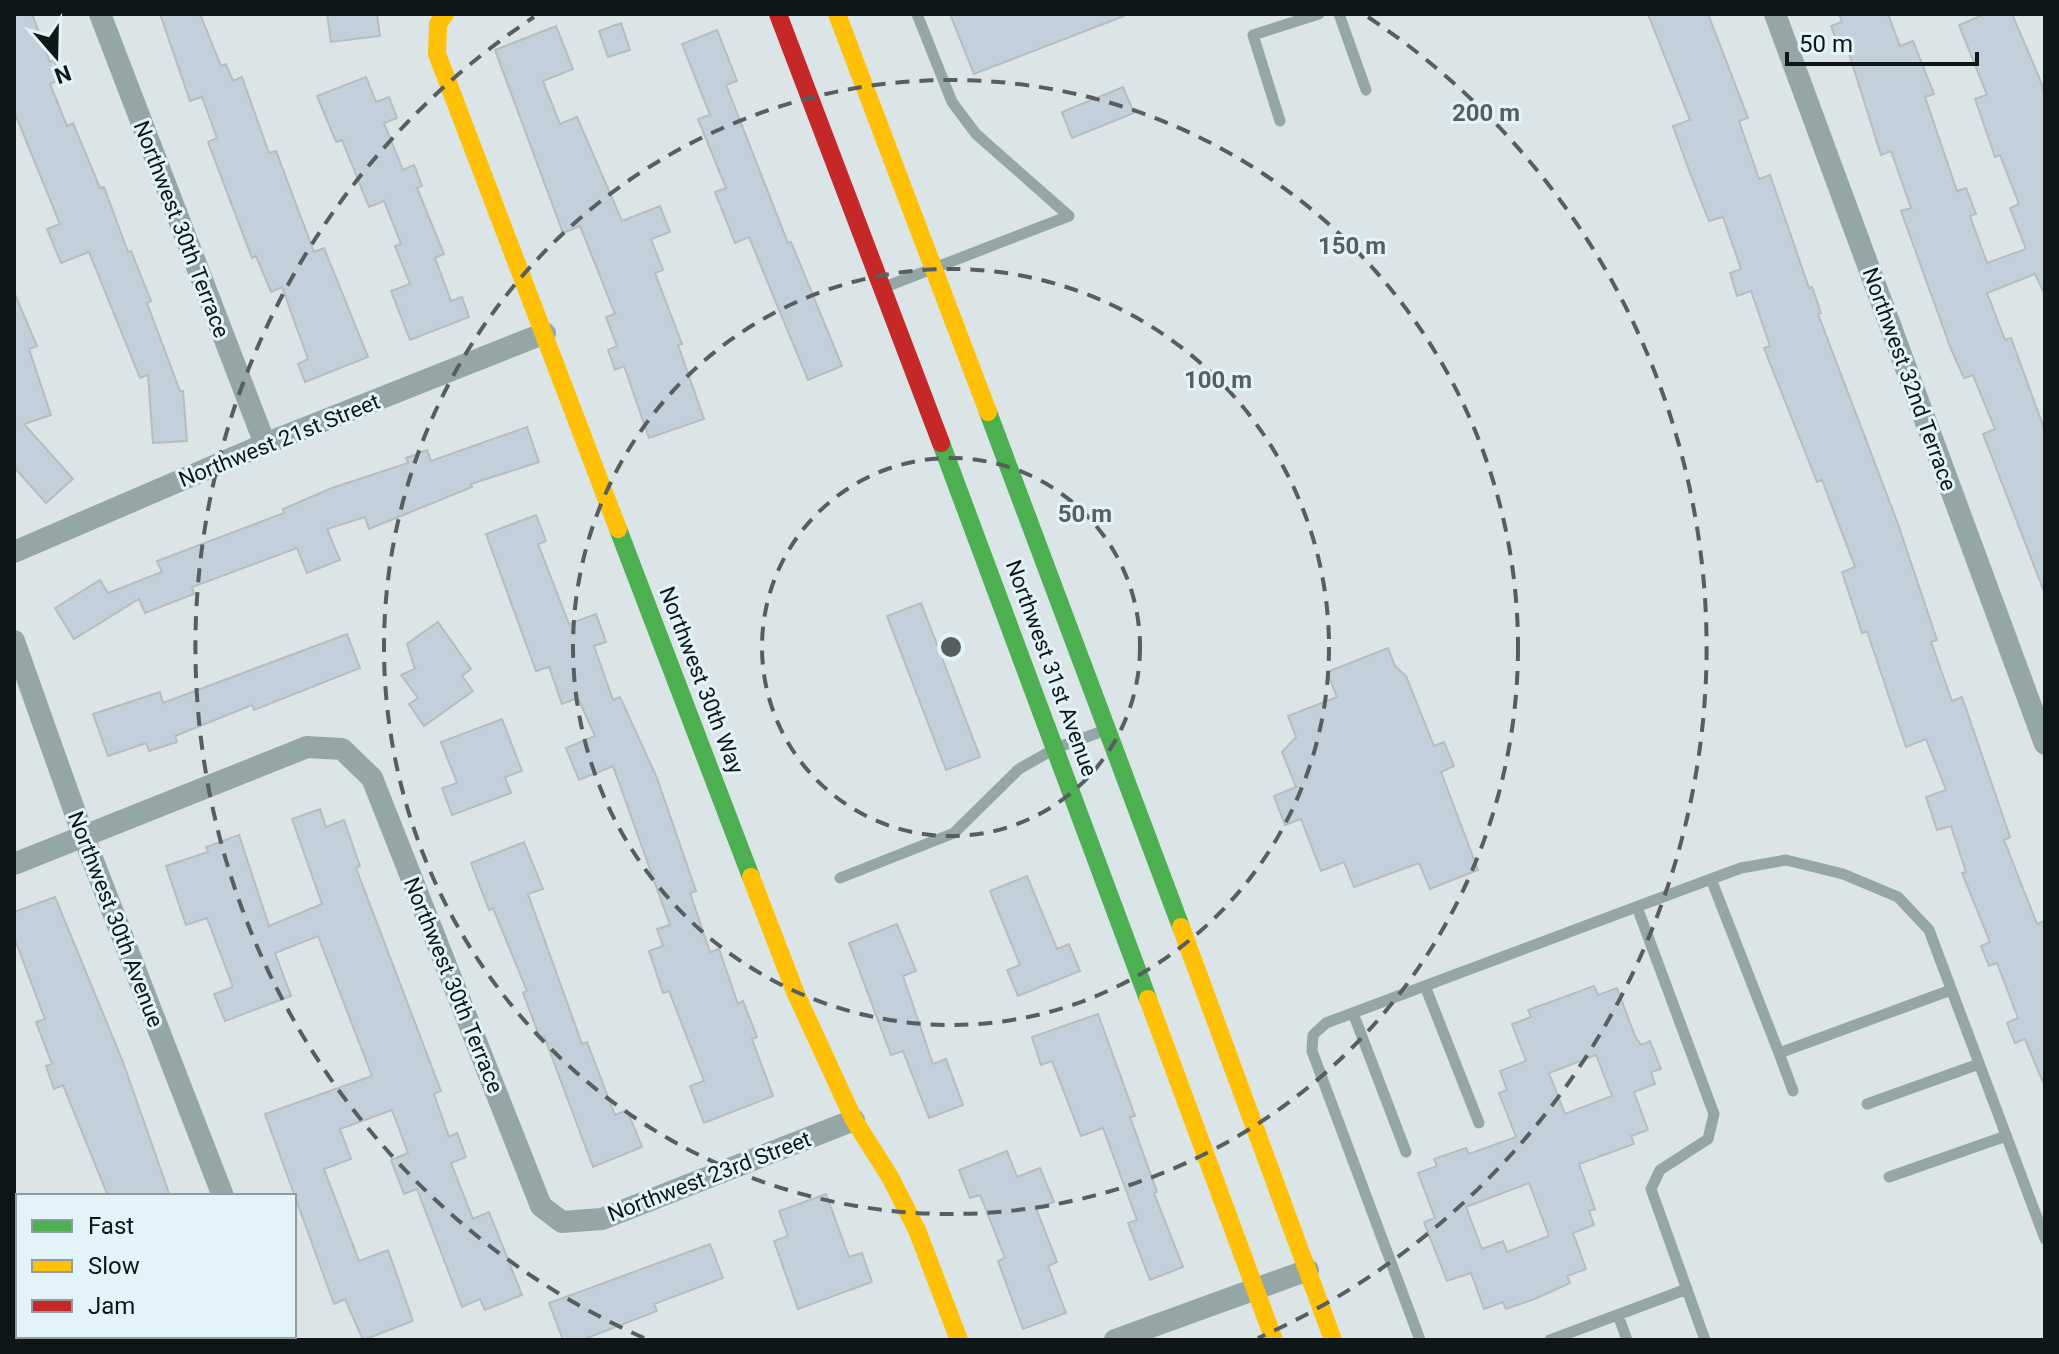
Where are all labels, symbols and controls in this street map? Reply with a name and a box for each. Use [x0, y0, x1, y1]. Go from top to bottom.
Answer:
north arrow [16, 16, 96, 96]
scale bar [1787, 16, 1977, 66]
text: 50 m [1799, 30, 1853, 58]
text: N [51, 60, 74, 89]
text: 200 m [1452, 99, 1520, 127]
street label: Northwest 30th Terrace [129, 117, 234, 341]
text: 150 m [1318, 232, 1386, 260]
street label: Northwest 32nd Terrace [1858, 264, 1962, 494]
text: 100 m [1184, 366, 1252, 394]
street label: Northwest 21st Street [175, 389, 383, 492]
text: 50 m [1058, 500, 1112, 528]
street label: Northwest 31st Avenue [1001, 557, 1102, 780]
street label: Northwest 30th Way [654, 583, 749, 778]
centre of rings [937, 633, 965, 661]
street label: Northwest 30th Avenue [63, 808, 168, 1031]
street label: Northwest 30th Terrace [399, 874, 508, 1097]
street label: Northwest 23rd Street [604, 1126, 814, 1227]
legend [16, 1194, 296, 1338]
text: Fast [88, 1212, 134, 1240]
text: Slow [88, 1252, 140, 1280]
text: Jam [88, 1292, 135, 1320]

